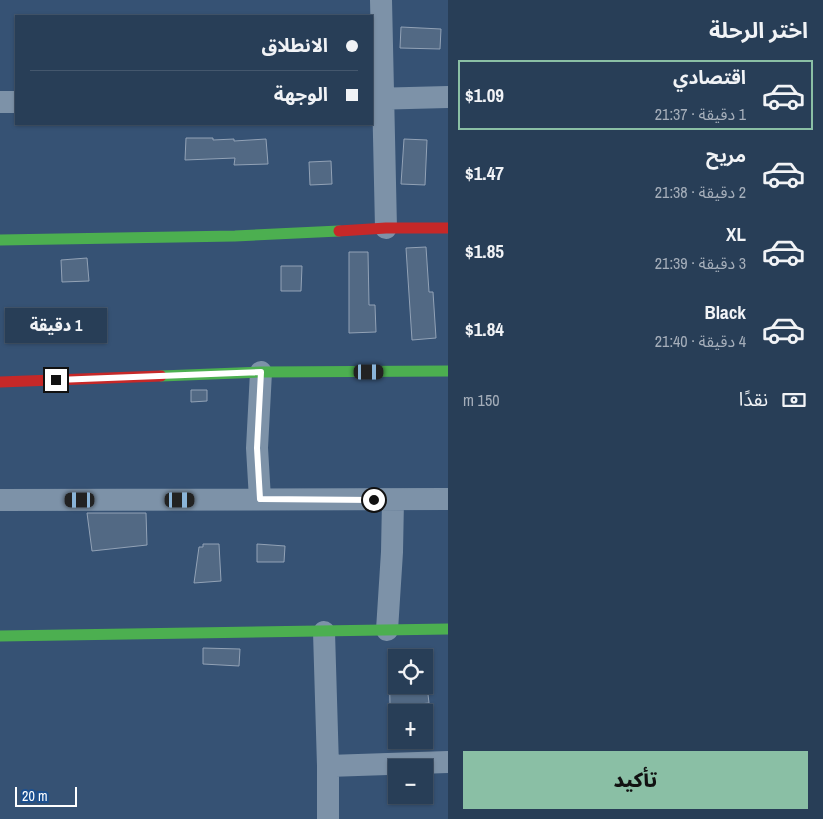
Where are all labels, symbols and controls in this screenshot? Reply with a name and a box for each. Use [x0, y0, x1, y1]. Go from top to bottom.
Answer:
text: اختر الرحلة [709, 15, 808, 45]
text: الانطلاق [262, 32, 328, 58]
text: اقتصادي [673, 64, 746, 90]
icon: car [761, 73, 806, 118]
text: الوجهة [274, 81, 328, 107]
text: $1.09 [465, 82, 504, 108]
text: 1 دقيقة · 21:37 [655, 103, 746, 125]
text: مريح [706, 142, 746, 168]
icon: car [761, 151, 806, 196]
text: $1.47 [465, 160, 504, 186]
text: 2 دقيقة · 21:38 [655, 181, 746, 203]
text: XL [726, 221, 746, 247]
icon: car [761, 229, 806, 274]
text: $1.85 [465, 238, 504, 264]
text: 3 دقيقة · 21:39 [655, 252, 746, 274]
text: Black [704, 299, 746, 325]
icon: car [761, 307, 806, 352]
callout: 1 دقيقة [5, 308, 107, 342]
text: 1 دقيقة [30, 314, 82, 336]
text: $1.84 [465, 316, 504, 342]
text: 4 دقيقة · 21:40 [655, 330, 746, 352]
car [354, 365, 384, 380]
route end [45, 369, 67, 391]
text: نقدًا [739, 386, 768, 412]
icon: cash [780, 386, 808, 414]
text: 150 m [463, 389, 499, 411]
route start [363, 489, 385, 511]
car [65, 493, 95, 508]
car [165, 493, 195, 508]
map controls [388, 649, 433, 804]
button: locate [388, 649, 433, 694]
button: + [388, 704, 433, 749]
button: تأكيد [463, 751, 808, 809]
button: − [388, 759, 433, 804]
scale bar [15, 784, 78, 807]
text: 20 m [22, 787, 48, 805]

